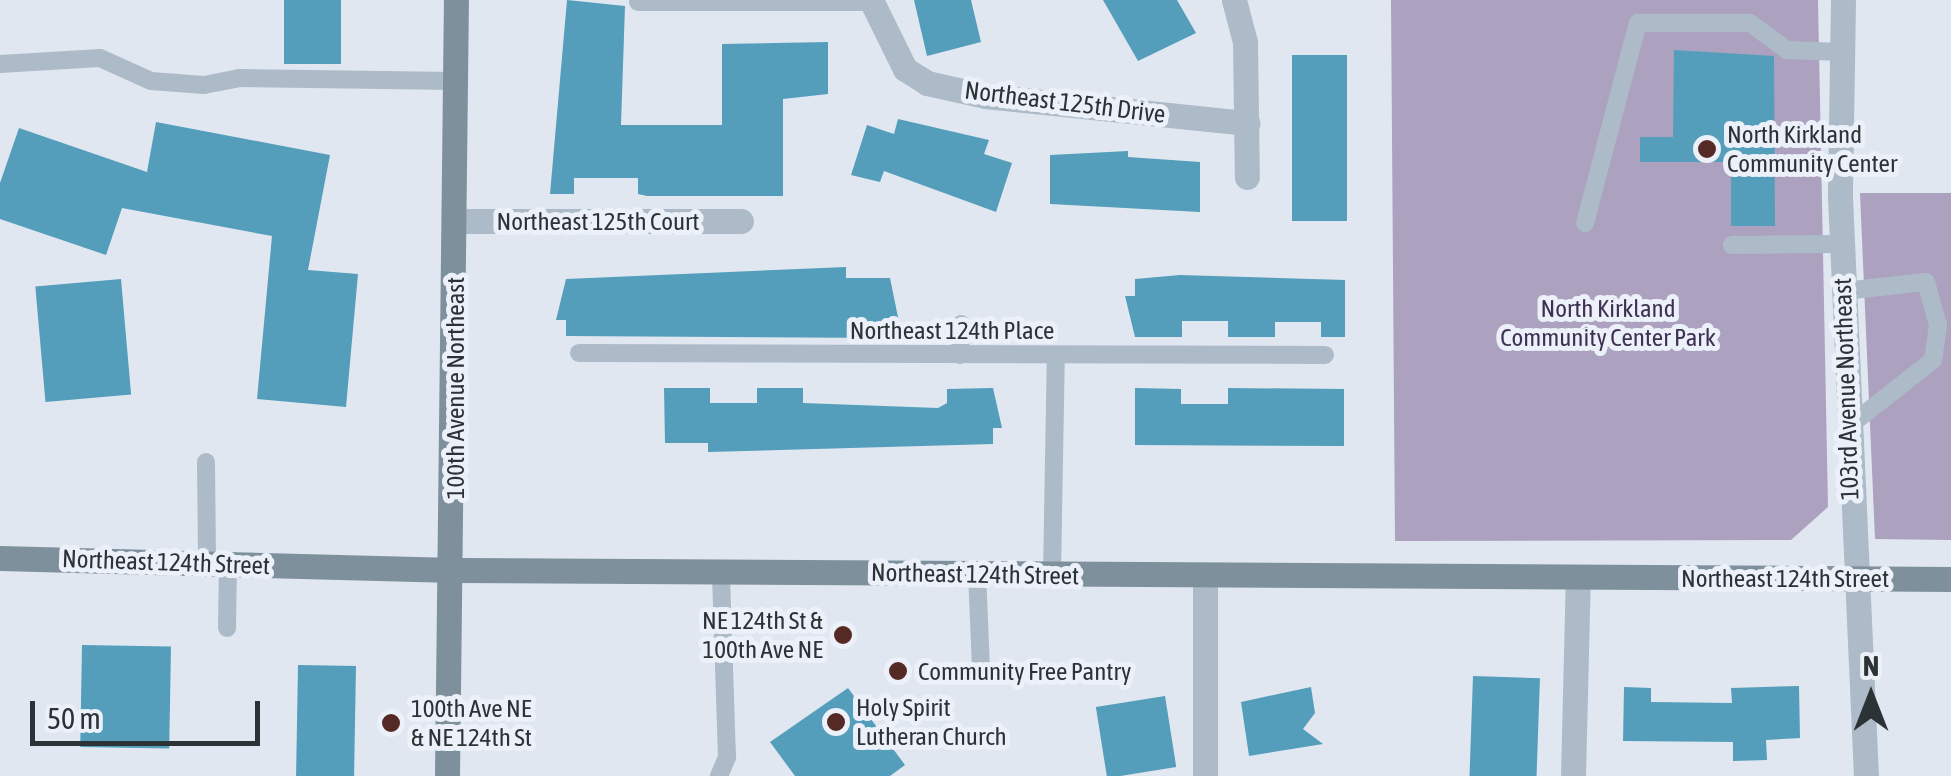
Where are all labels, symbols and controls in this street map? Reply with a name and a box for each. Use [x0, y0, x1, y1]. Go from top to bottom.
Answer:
street label: Northeast 125th Drive [963, 75, 1167, 129]
place label: North Kirkland Community Center [1727, 120, 1897, 179]
marker: North Kirkland Community Center [1696, 138, 1718, 160]
street label: Northeast 125th Court [497, 206, 699, 236]
street label: 100th Avenue Northeast [440, 277, 470, 499]
street label: 103rd Avenue Northeast [1827, 277, 1865, 501]
park label: North Kirkland Community Center Park [1500, 294, 1716, 353]
street label: Northeast 124th Place [850, 315, 1054, 345]
street label: Northeast 124th Street [61, 543, 271, 581]
street label: Northeast 124th Street [871, 557, 1079, 591]
street label: Northeast 124th Street [1681, 563, 1889, 593]
place label: NE 124th St & 100th Ave NE [702, 606, 823, 665]
marker: NE 124th St & 100th Ave NE [832, 624, 854, 646]
north arrow [1821, 646, 1921, 746]
text: N [1863, 650, 1879, 682]
place label: Community Free Pantry [918, 656, 1131, 686]
marker: Community Free Pantry [887, 660, 909, 682]
scale bar [35, 681, 265, 743]
place label: Holy Spirit Lutheran Church [856, 693, 1007, 752]
place label: 100th Ave NE & NE 124th St [411, 694, 532, 753]
text: 50 m [47, 701, 101, 735]
marker: Holy Spirit Lutheran Church [825, 711, 847, 733]
marker: 100th Ave NE & NE 124th St [380, 712, 402, 734]

